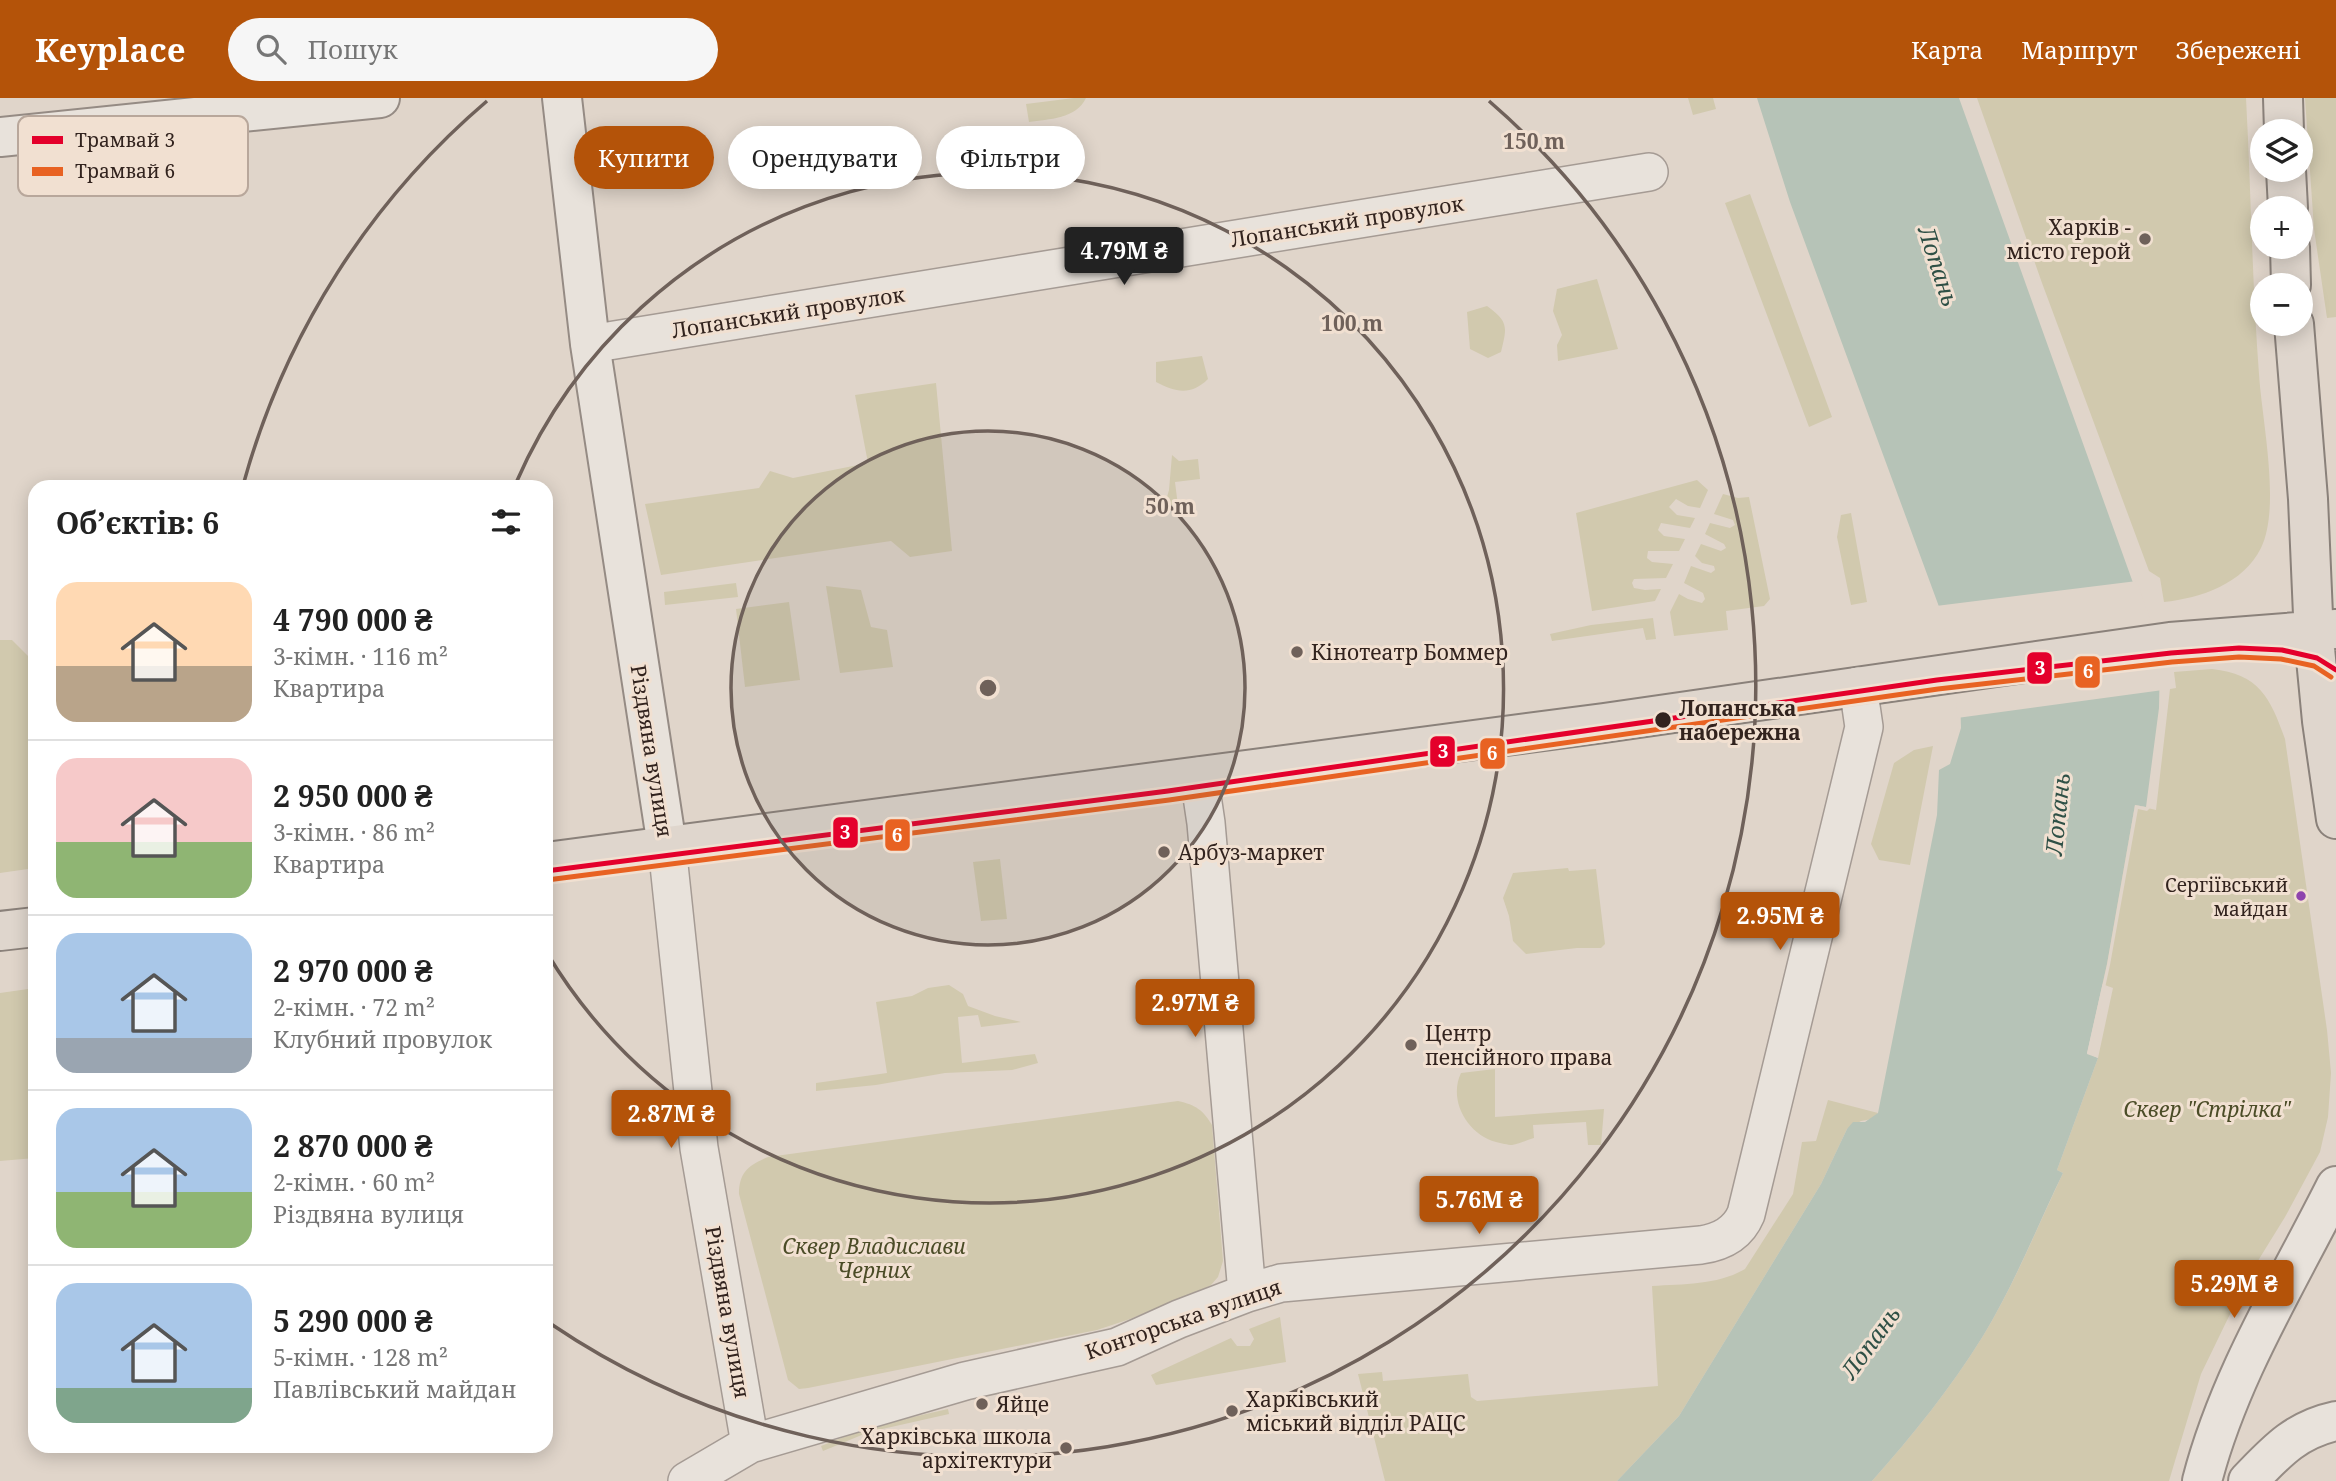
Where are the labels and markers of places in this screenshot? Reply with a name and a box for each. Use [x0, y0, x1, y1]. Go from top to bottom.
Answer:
place label: Харків - місто герой [2007, 213, 2131, 265]
pin: 4.79M ₴ [1059, 228, 1189, 287]
marker: Харків - місто герой [2137, 231, 2153, 247]
place label: Кінотеатр Боммер [1311, 638, 1508, 666]
marker: Кінотеатр Боммер [1289, 644, 1305, 660]
centre of rings [976, 676, 1000, 700]
place label: Лопанська набережна [1679, 694, 1801, 746]
marker: Лопанська набережна [1653, 710, 1673, 730]
place label: Арбуз-маркет [1178, 838, 1324, 866]
marker: Арбуз-маркет [1156, 844, 1172, 860]
place label: Сергіївський майдан [2165, 872, 2288, 922]
marker: Сергіївський майдан [2294, 889, 2308, 903]
pin: 2.95M ₴ [1715, 892, 1845, 952]
pin: 2.97M ₴ [1130, 979, 1260, 1039]
place label: Центр пенсійного права [1425, 1019, 1612, 1071]
marker: Центр пенсійного права [1403, 1037, 1419, 1053]
pin: 2.87M ₴ [606, 1090, 736, 1150]
pin: 5.76M ₴ [1414, 1176, 1544, 1236]
pin: 5.29M ₴ [2169, 1260, 2299, 1320]
place label: Харківський міський відділ РАЦС [1246, 1385, 1466, 1437]
place label: Яйце [995, 1390, 1049, 1418]
marker: Яйце [974, 1396, 990, 1412]
marker: Харківський міський відділ РАЦС [1224, 1403, 1240, 1419]
place label: Харківська школа архітектури [861, 1422, 1052, 1474]
marker: Харківська школа архітектури [1058, 1440, 1074, 1456]

